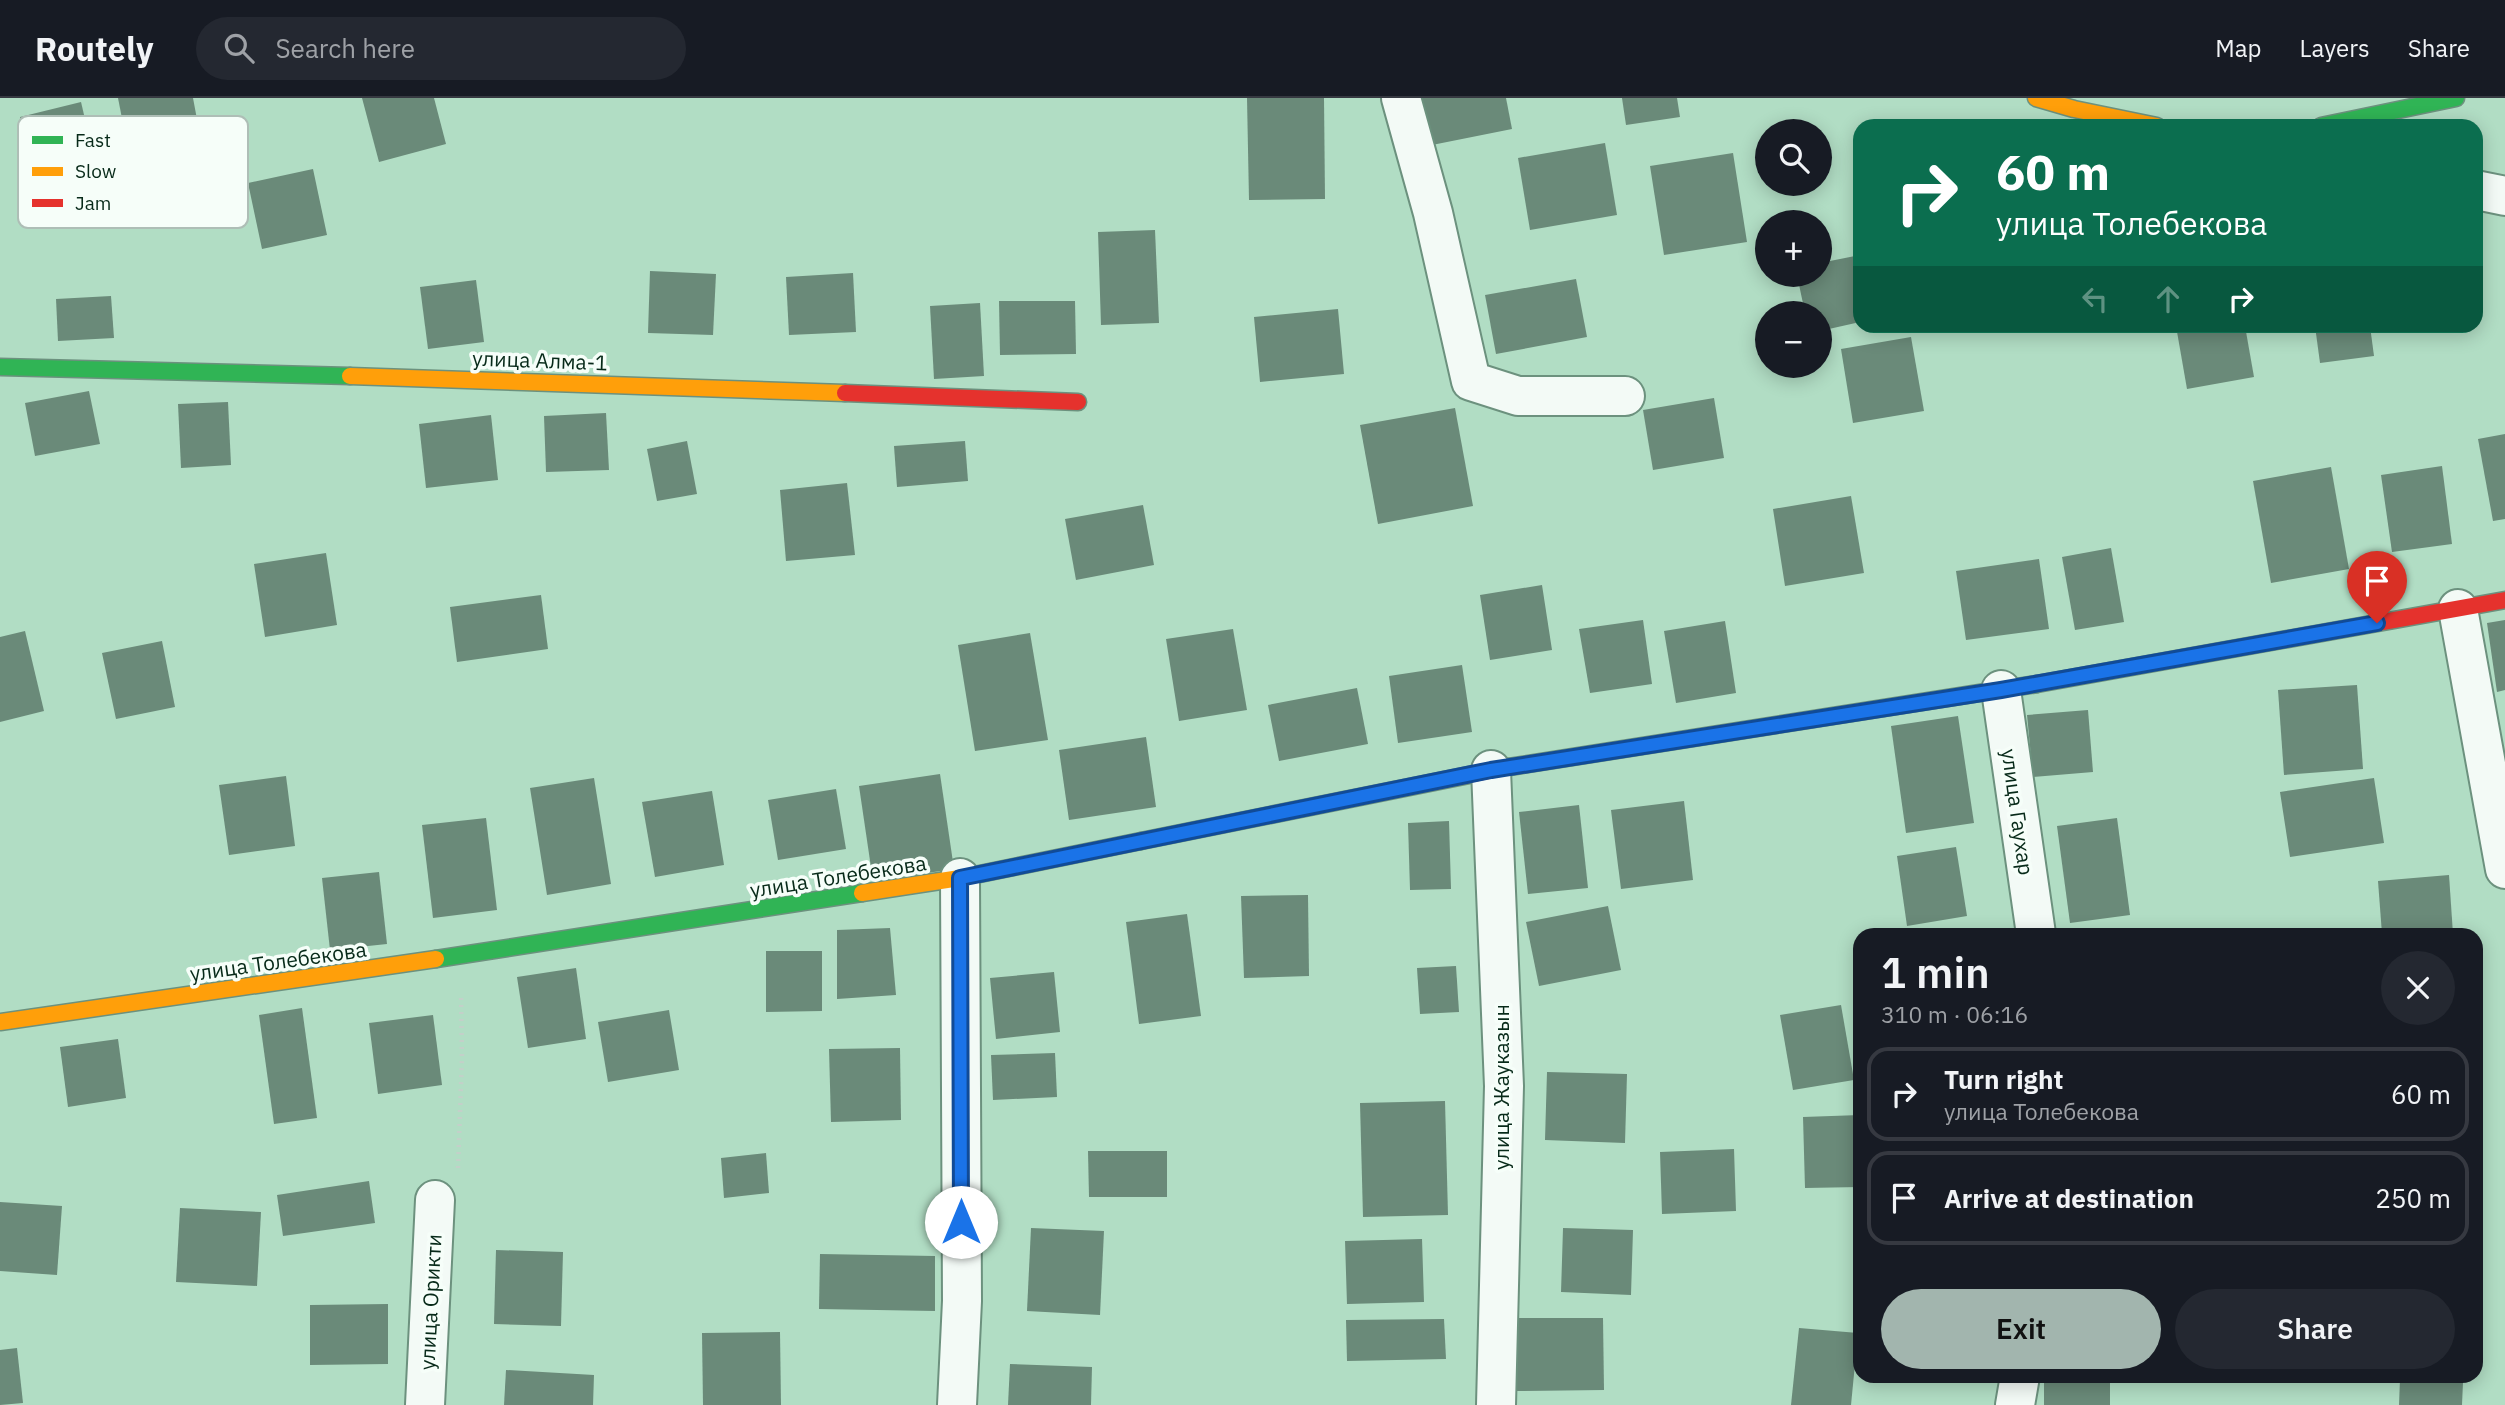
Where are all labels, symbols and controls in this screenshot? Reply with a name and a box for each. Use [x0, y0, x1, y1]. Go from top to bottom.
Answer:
search box [196, 17, 686, 80]
text: Routely [35, 27, 154, 70]
icon: search [220, 29, 258, 67]
text: Search here [276, 31, 415, 65]
text: Map [2215, 32, 2262, 64]
text: Layers [2300, 32, 2370, 64]
text: Share [2408, 32, 2470, 64]
legend [18, 116, 248, 228]
map controls [1755, 119, 1832, 378]
button: search [1755, 119, 1832, 196]
text: Fast [75, 128, 111, 152]
text: 60 m [1996, 140, 2110, 203]
icon: right [1881, 147, 1972, 238]
text: Slow [75, 159, 116, 183]
text: Jam [75, 191, 111, 215]
text: улица Толебекова [1996, 202, 2267, 244]
button: + [1755, 210, 1832, 287]
icon: left [2076, 280, 2114, 318]
icon: ahead [2149, 280, 2187, 318]
icon: right [2222, 280, 2260, 318]
button: − [1755, 301, 1832, 378]
street label: улица Алма-1 [472, 344, 608, 376]
pin [2347, 551, 2407, 623]
icon: arrive [2358, 562, 2396, 600]
street label: улица Гаухар [1995, 747, 2041, 877]
street label: улица Толебекова [748, 848, 928, 904]
street label: улица Толебекова [188, 935, 368, 987]
text: 1 min [1881, 945, 1990, 1000]
button: close [2381, 951, 2455, 1025]
text: 310 m · 06:16 [1881, 999, 2028, 1029]
street label: улица Жауказын [1487, 1004, 1515, 1170]
text: Turn right [1944, 1062, 2063, 1096]
icon: right [1885, 1075, 1923, 1113]
text: 60 m [2391, 1077, 2451, 1111]
text: улица Толебекова [1944, 1096, 2139, 1126]
icon: arrive [1885, 1179, 1923, 1217]
text: Arrive at destination [1944, 1181, 2194, 1215]
text: 250 m [2375, 1181, 2451, 1215]
position arrow [924, 1185, 998, 1259]
street label: улица Орикти [412, 1233, 448, 1371]
button: Exit [1881, 1289, 2161, 1369]
button: Share [2175, 1289, 2455, 1369]

